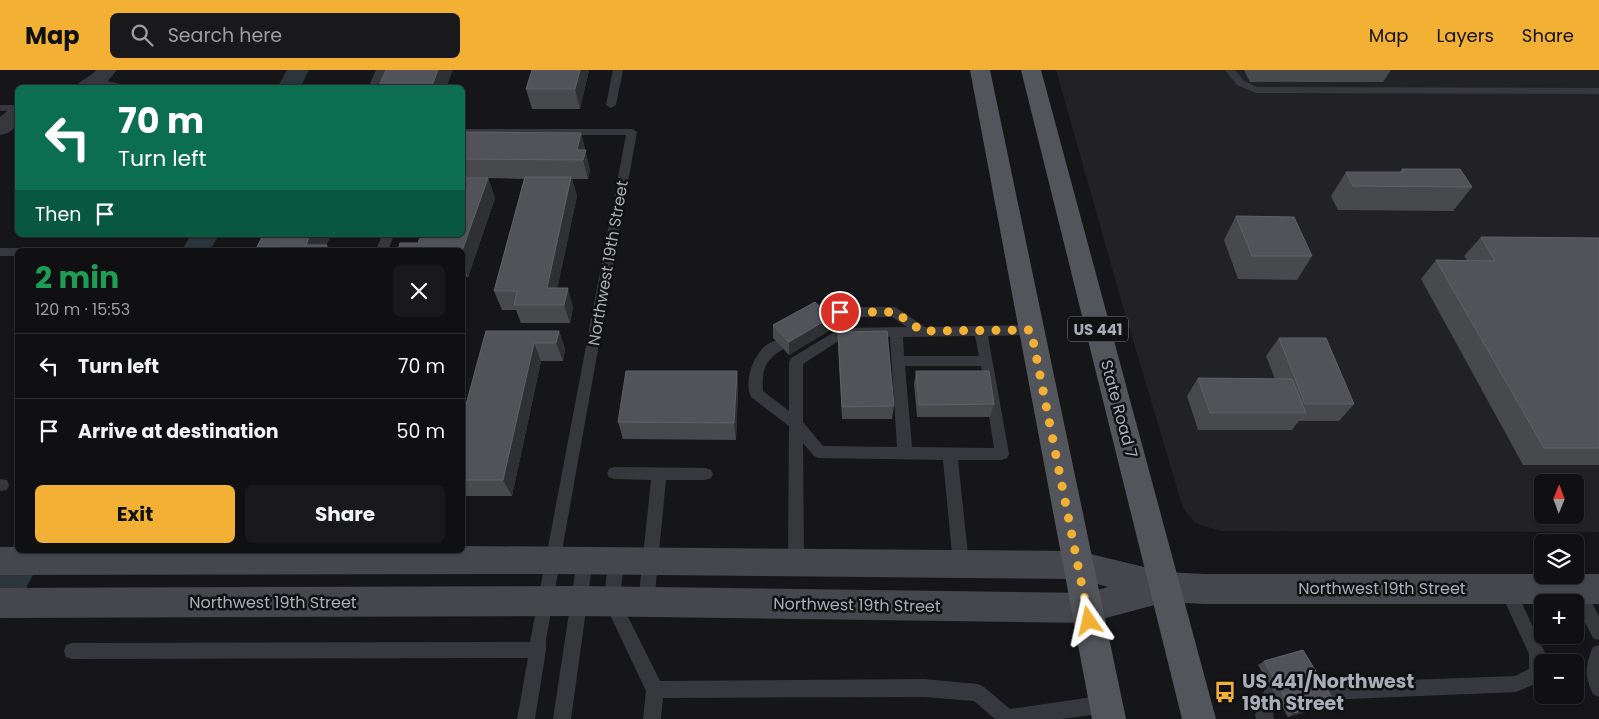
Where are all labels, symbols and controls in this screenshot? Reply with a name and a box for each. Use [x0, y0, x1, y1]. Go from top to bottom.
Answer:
search box [110, 13, 460, 58]
text: Map [25, 19, 80, 52]
icon: search [128, 21, 156, 49]
text: Search here [168, 22, 282, 49]
text: Map [1369, 23, 1409, 48]
text: Layers [1437, 23, 1494, 48]
text: Share [1522, 23, 1574, 48]
text: 70 m [118, 96, 204, 145]
icon: left [35, 105, 100, 170]
text: Turn left [118, 143, 206, 174]
street label: Northwest 19th Street [582, 178, 634, 347]
icon: arrive [91, 200, 119, 228]
text: Then [35, 201, 81, 228]
text: 2 min [35, 256, 119, 299]
button: close [393, 265, 445, 317]
pin [819, 291, 861, 333]
text: 120 m · 15:53 [35, 298, 130, 321]
icon: arrive [826, 298, 854, 326]
road number: US 441 [1068, 316, 1128, 342]
icon: left [35, 352, 63, 380]
text: Turn left [78, 353, 159, 380]
text: 70 m [398, 353, 445, 380]
street label: State Road 7 [1095, 357, 1143, 461]
icon: arrive [35, 417, 63, 445]
text: Arrive at destination [78, 418, 279, 445]
text: 50 m [396, 418, 445, 445]
north arrow [1534, 474, 1584, 524]
map controls [1534, 474, 1584, 704]
button: Exit [35, 485, 235, 543]
button: Share [245, 485, 445, 543]
button: layers [1534, 534, 1584, 584]
street label: Northwest 19th Street [1298, 577, 1466, 600]
street label: Northwest 19th Street [189, 591, 357, 614]
street label: Northwest 19th Street [773, 592, 941, 618]
position arrow [1062, 594, 1114, 646]
button: + [1534, 594, 1584, 644]
button: − [1534, 654, 1584, 704]
place label: US 441/Northwest 19th Street [1242, 668, 1414, 717]
bus stop icon: US 441/Northwest 19th Street [1212, 679, 1238, 705]

